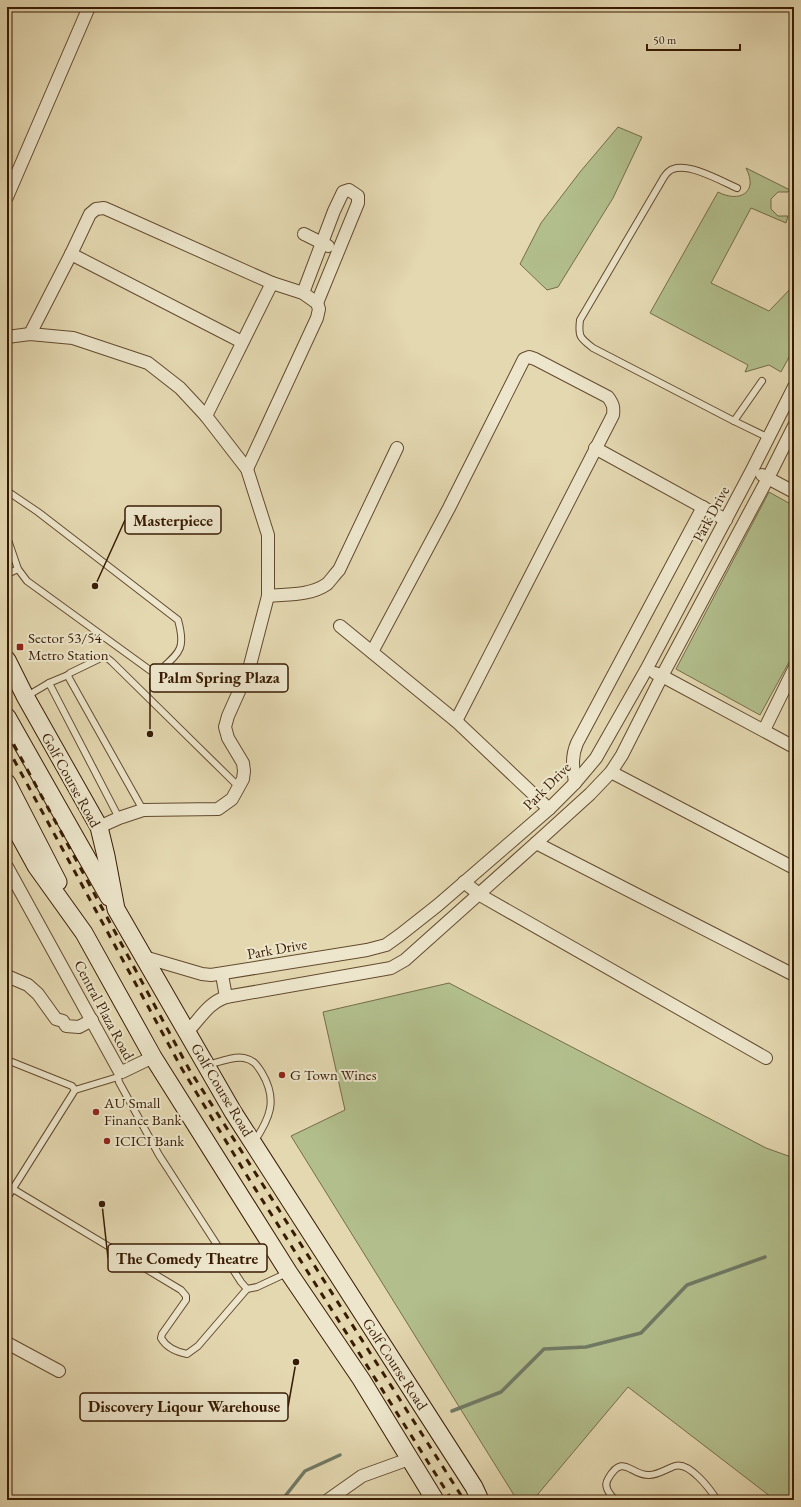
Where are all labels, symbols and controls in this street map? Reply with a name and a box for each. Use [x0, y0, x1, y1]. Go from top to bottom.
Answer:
scale bar [647, 26, 740, 52]
text: 50 m [653, 32, 677, 48]
street label: Park Drive [688, 482, 733, 545]
callout: Masterpiece [125, 506, 221, 534]
text: Masterpiece [133, 510, 213, 531]
place label: Sector 53/54 Metro Station [28, 628, 109, 664]
marker: Sector 53/54 Metro Station [15, 642, 25, 652]
callout: Palm Spring Plaza [150, 664, 288, 692]
text: Palm Spring Plaza [158, 667, 281, 688]
street label: Golf Course Road [38, 729, 106, 831]
street label: Park Drive [519, 757, 575, 814]
street label: Park Drive [245, 934, 309, 963]
street label: Central Plaza Road [70, 957, 139, 1063]
street label: Golf Course Road [187, 1040, 258, 1140]
place label: G Town Wines [290, 1065, 377, 1084]
marker: G Town Wines [277, 1070, 287, 1080]
place label: AU Small Finance Bank [103, 1093, 183, 1129]
marker: AU Small Finance Bank [91, 1107, 101, 1117]
place label: ICICI Bank [115, 1131, 185, 1150]
marker: ICICI Bank [102, 1136, 112, 1146]
callout: The Comedy Theatre [108, 1244, 267, 1272]
text: The Comedy Theatre [116, 1248, 259, 1269]
street label: Golf Course Road [359, 1314, 432, 1414]
callout: Discovery Liqour Warehouse [80, 1393, 288, 1421]
text: Discovery Liqour Warehouse [88, 1396, 280, 1417]

